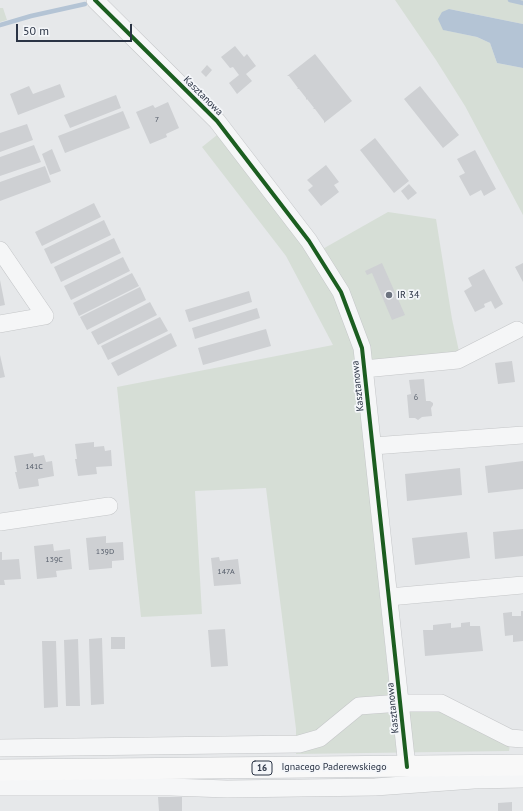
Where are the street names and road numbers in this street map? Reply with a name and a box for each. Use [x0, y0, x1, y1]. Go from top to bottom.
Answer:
street label: Kasztanowa [181, 74, 225, 118]
street label: Kasztanowa [349, 360, 367, 412]
street label: Kasztanowa [384, 682, 402, 734]
road number: 16 [252, 761, 272, 775]
street label: Ignacego Paderewskiego [281, 761, 387, 773]

